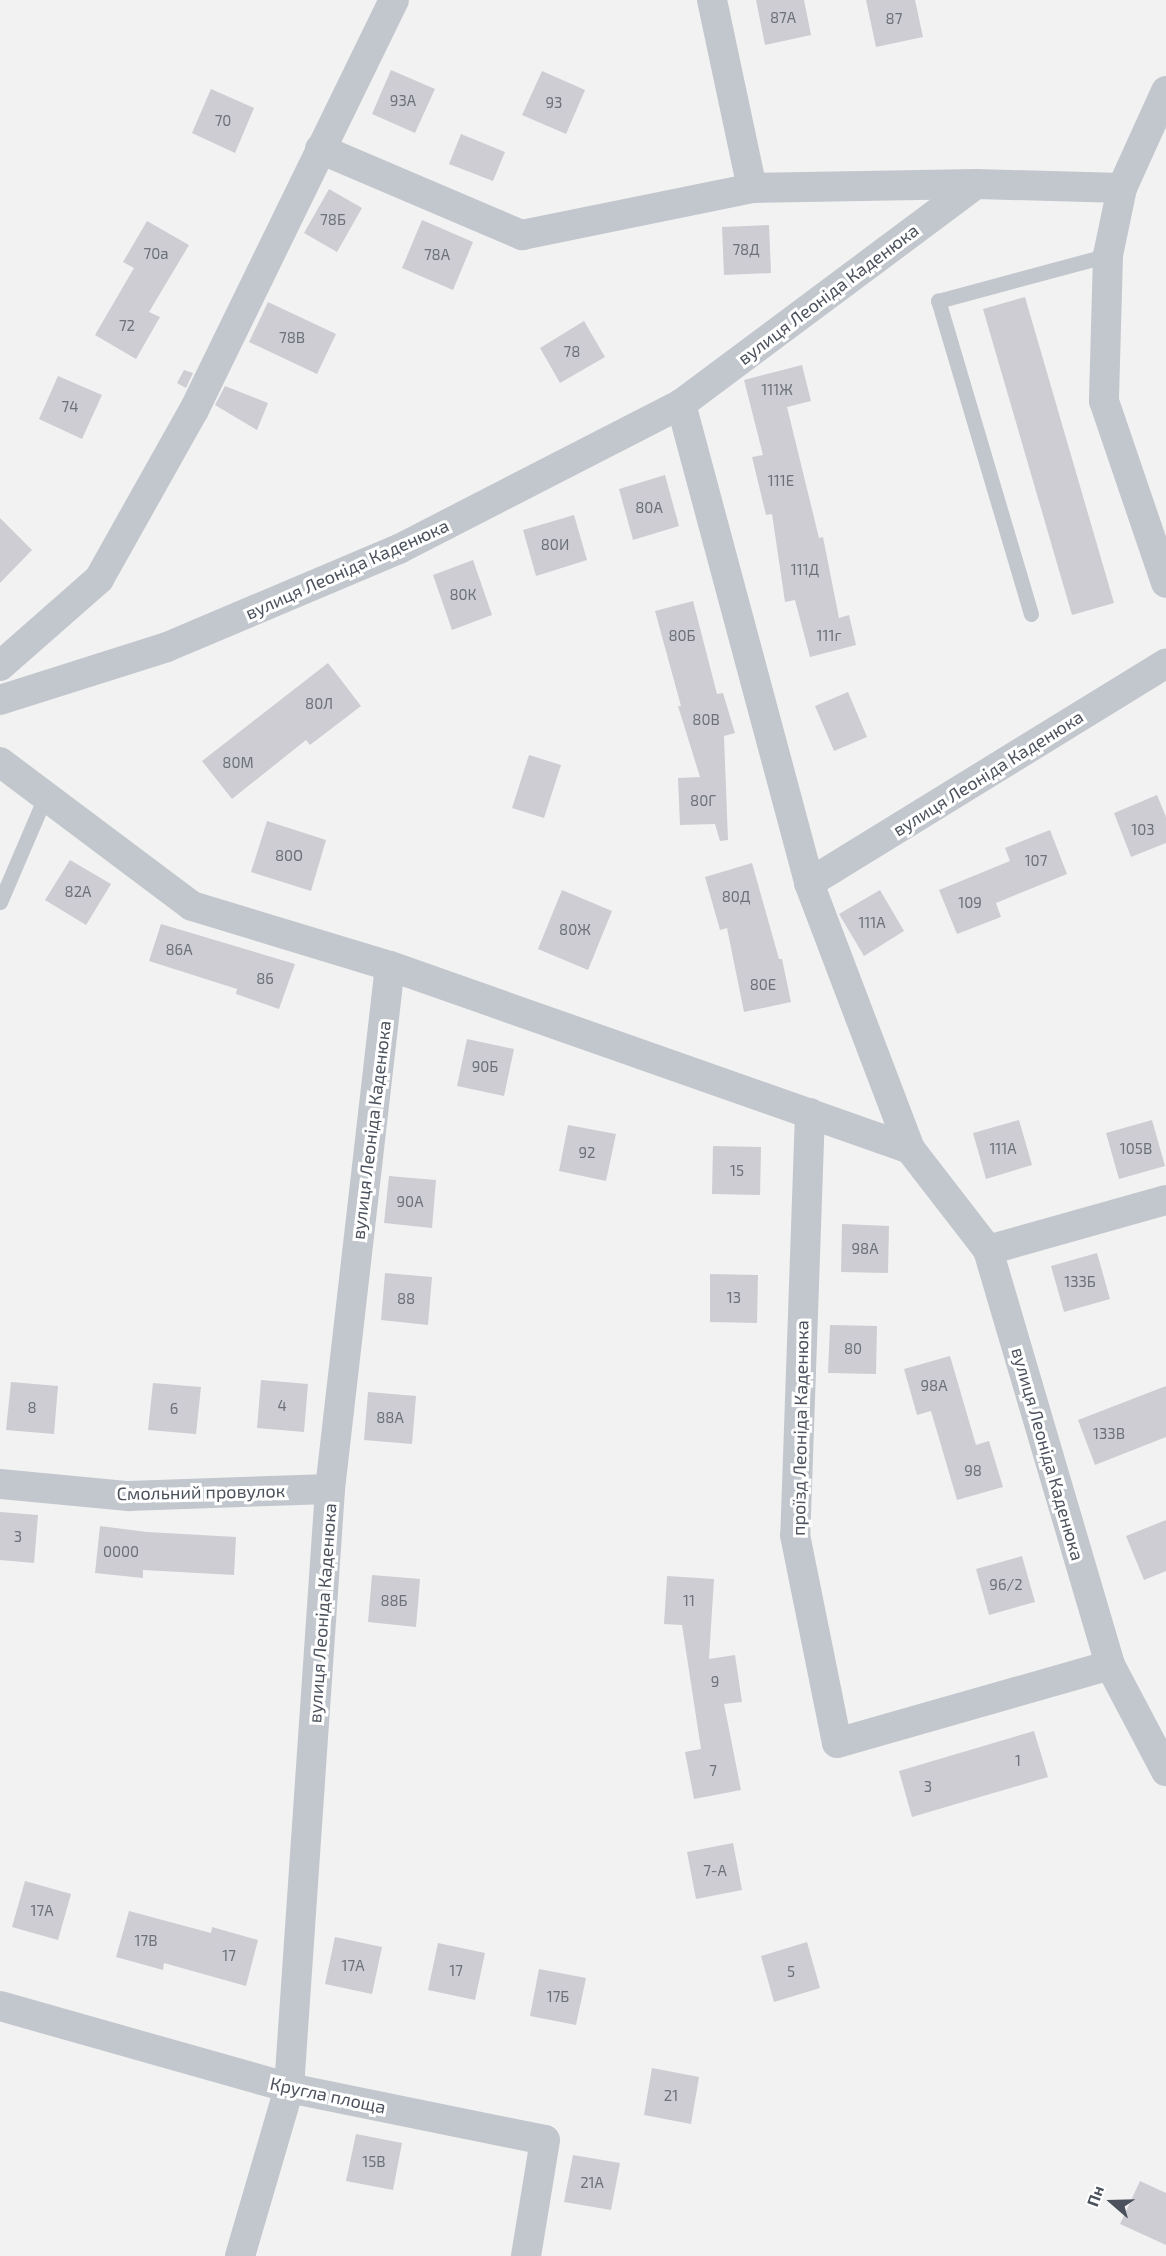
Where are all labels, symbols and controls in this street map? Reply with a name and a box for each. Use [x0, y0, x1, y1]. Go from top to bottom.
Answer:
house number: 87А [770, 9, 796, 27]
house number: 87 [886, 10, 902, 28]
house number: 93А [390, 92, 416, 110]
house number: 93 [546, 94, 562, 112]
house number: 70 [215, 112, 231, 130]
house number: 78Б [320, 211, 346, 229]
street label: вулиця Леоніда Каденюка [733, 219, 923, 369]
house number: 78Д [732, 241, 760, 259]
house number: 70а [143, 245, 169, 263]
house number: 78А [424, 246, 450, 264]
house number: 72 [119, 317, 135, 335]
house number: 78В [279, 329, 305, 347]
house number: 78 [564, 343, 580, 361]
house number: 111Ж [761, 381, 793, 399]
house number: 74 [62, 398, 78, 416]
house number: 111Е [768, 472, 794, 490]
house number: 80А [635, 499, 663, 517]
street label: вулиця Леоніда Каденюка [242, 514, 452, 624]
house number: 80И [541, 536, 569, 554]
house number: 111Д [791, 561, 819, 579]
house number: 80К [449, 586, 477, 604]
house number: 80Б [668, 627, 696, 645]
house number: 111г [817, 627, 841, 645]
house number: 80Л [305, 695, 333, 713]
street label: вулиця Леоніда Каденюка [889, 705, 1087, 841]
house number: 80В [692, 711, 720, 729]
house number: 80М [222, 754, 254, 772]
house number: 80Г [690, 792, 716, 810]
house number: 103 [1131, 821, 1155, 839]
house number: 80О [275, 847, 303, 865]
house number: 107 [1025, 852, 1047, 870]
house number: 82А [65, 883, 91, 901]
house number: 80Д [722, 888, 750, 906]
house number: 109 [958, 894, 982, 912]
house number: 111А [858, 914, 886, 932]
house number: 80Ж [559, 921, 591, 939]
house number: 86А [165, 941, 193, 959]
house number: 86 [256, 970, 274, 988]
house number: 80Е [750, 976, 776, 994]
street label: вулиця Леоніда Каденюка [347, 1019, 395, 1241]
house number: 90Б [472, 1058, 498, 1076]
house number: 111А [989, 1140, 1017, 1158]
house number: 105В [1120, 1140, 1152, 1158]
house number: 92 [578, 1144, 596, 1162]
house number: 15 [730, 1162, 744, 1180]
house number: 90А [397, 1193, 423, 1211]
house number: 98А [851, 1240, 879, 1258]
house number: 133Б [1064, 1273, 1096, 1291]
house number: 13 [727, 1289, 741, 1307]
house number: 88 [397, 1290, 415, 1308]
street label: проїзд Леоніда Каденюка [787, 1320, 813, 1536]
house number: 80 [844, 1340, 862, 1358]
street label: вулиця Леоніда Каденюка [1007, 1345, 1089, 1563]
house number: 98А [920, 1377, 948, 1395]
house number: 4 [277, 1397, 287, 1415]
house number: 8 [27, 1399, 37, 1417]
house number: 6 [170, 1400, 178, 1418]
house number: 88А [376, 1409, 404, 1427]
house number: 133В [1093, 1425, 1125, 1443]
house number: 98 [964, 1462, 982, 1480]
street label: Смольний провулок [116, 1480, 286, 1504]
street label: вулиця Леоніда Каденюка [304, 1502, 340, 1724]
house number: 3 [14, 1528, 22, 1546]
house number: 0000 [103, 1543, 139, 1561]
house number: 96/2 [989, 1576, 1023, 1594]
house number: 88Б [380, 1592, 408, 1610]
house number: 11 [683, 1592, 695, 1610]
house number: 9 [711, 1673, 719, 1691]
house number: 1 [1015, 1752, 1021, 1770]
house number: 7 [709, 1762, 717, 1780]
house number: 3 [924, 1778, 932, 1796]
house number: 7-А [703, 1862, 727, 1880]
house number: 17А [31, 1902, 53, 1920]
house number: 17В [135, 1932, 157, 1950]
house number: 17 [222, 1947, 236, 1965]
house number: 17А [342, 1957, 364, 1975]
house number: 17 [449, 1962, 463, 1980]
house number: 5 [787, 1963, 795, 1981]
house number: 17Б [547, 1988, 569, 2006]
street label: Кругла площа [268, 2072, 388, 2118]
house number: 21 [664, 2087, 678, 2105]
house number: 15В [362, 2153, 386, 2171]
north arrow [1082, 2172, 1142, 2232]
house number: 21А [580, 2174, 604, 2192]
text: Пн [1082, 2183, 1107, 2209]

